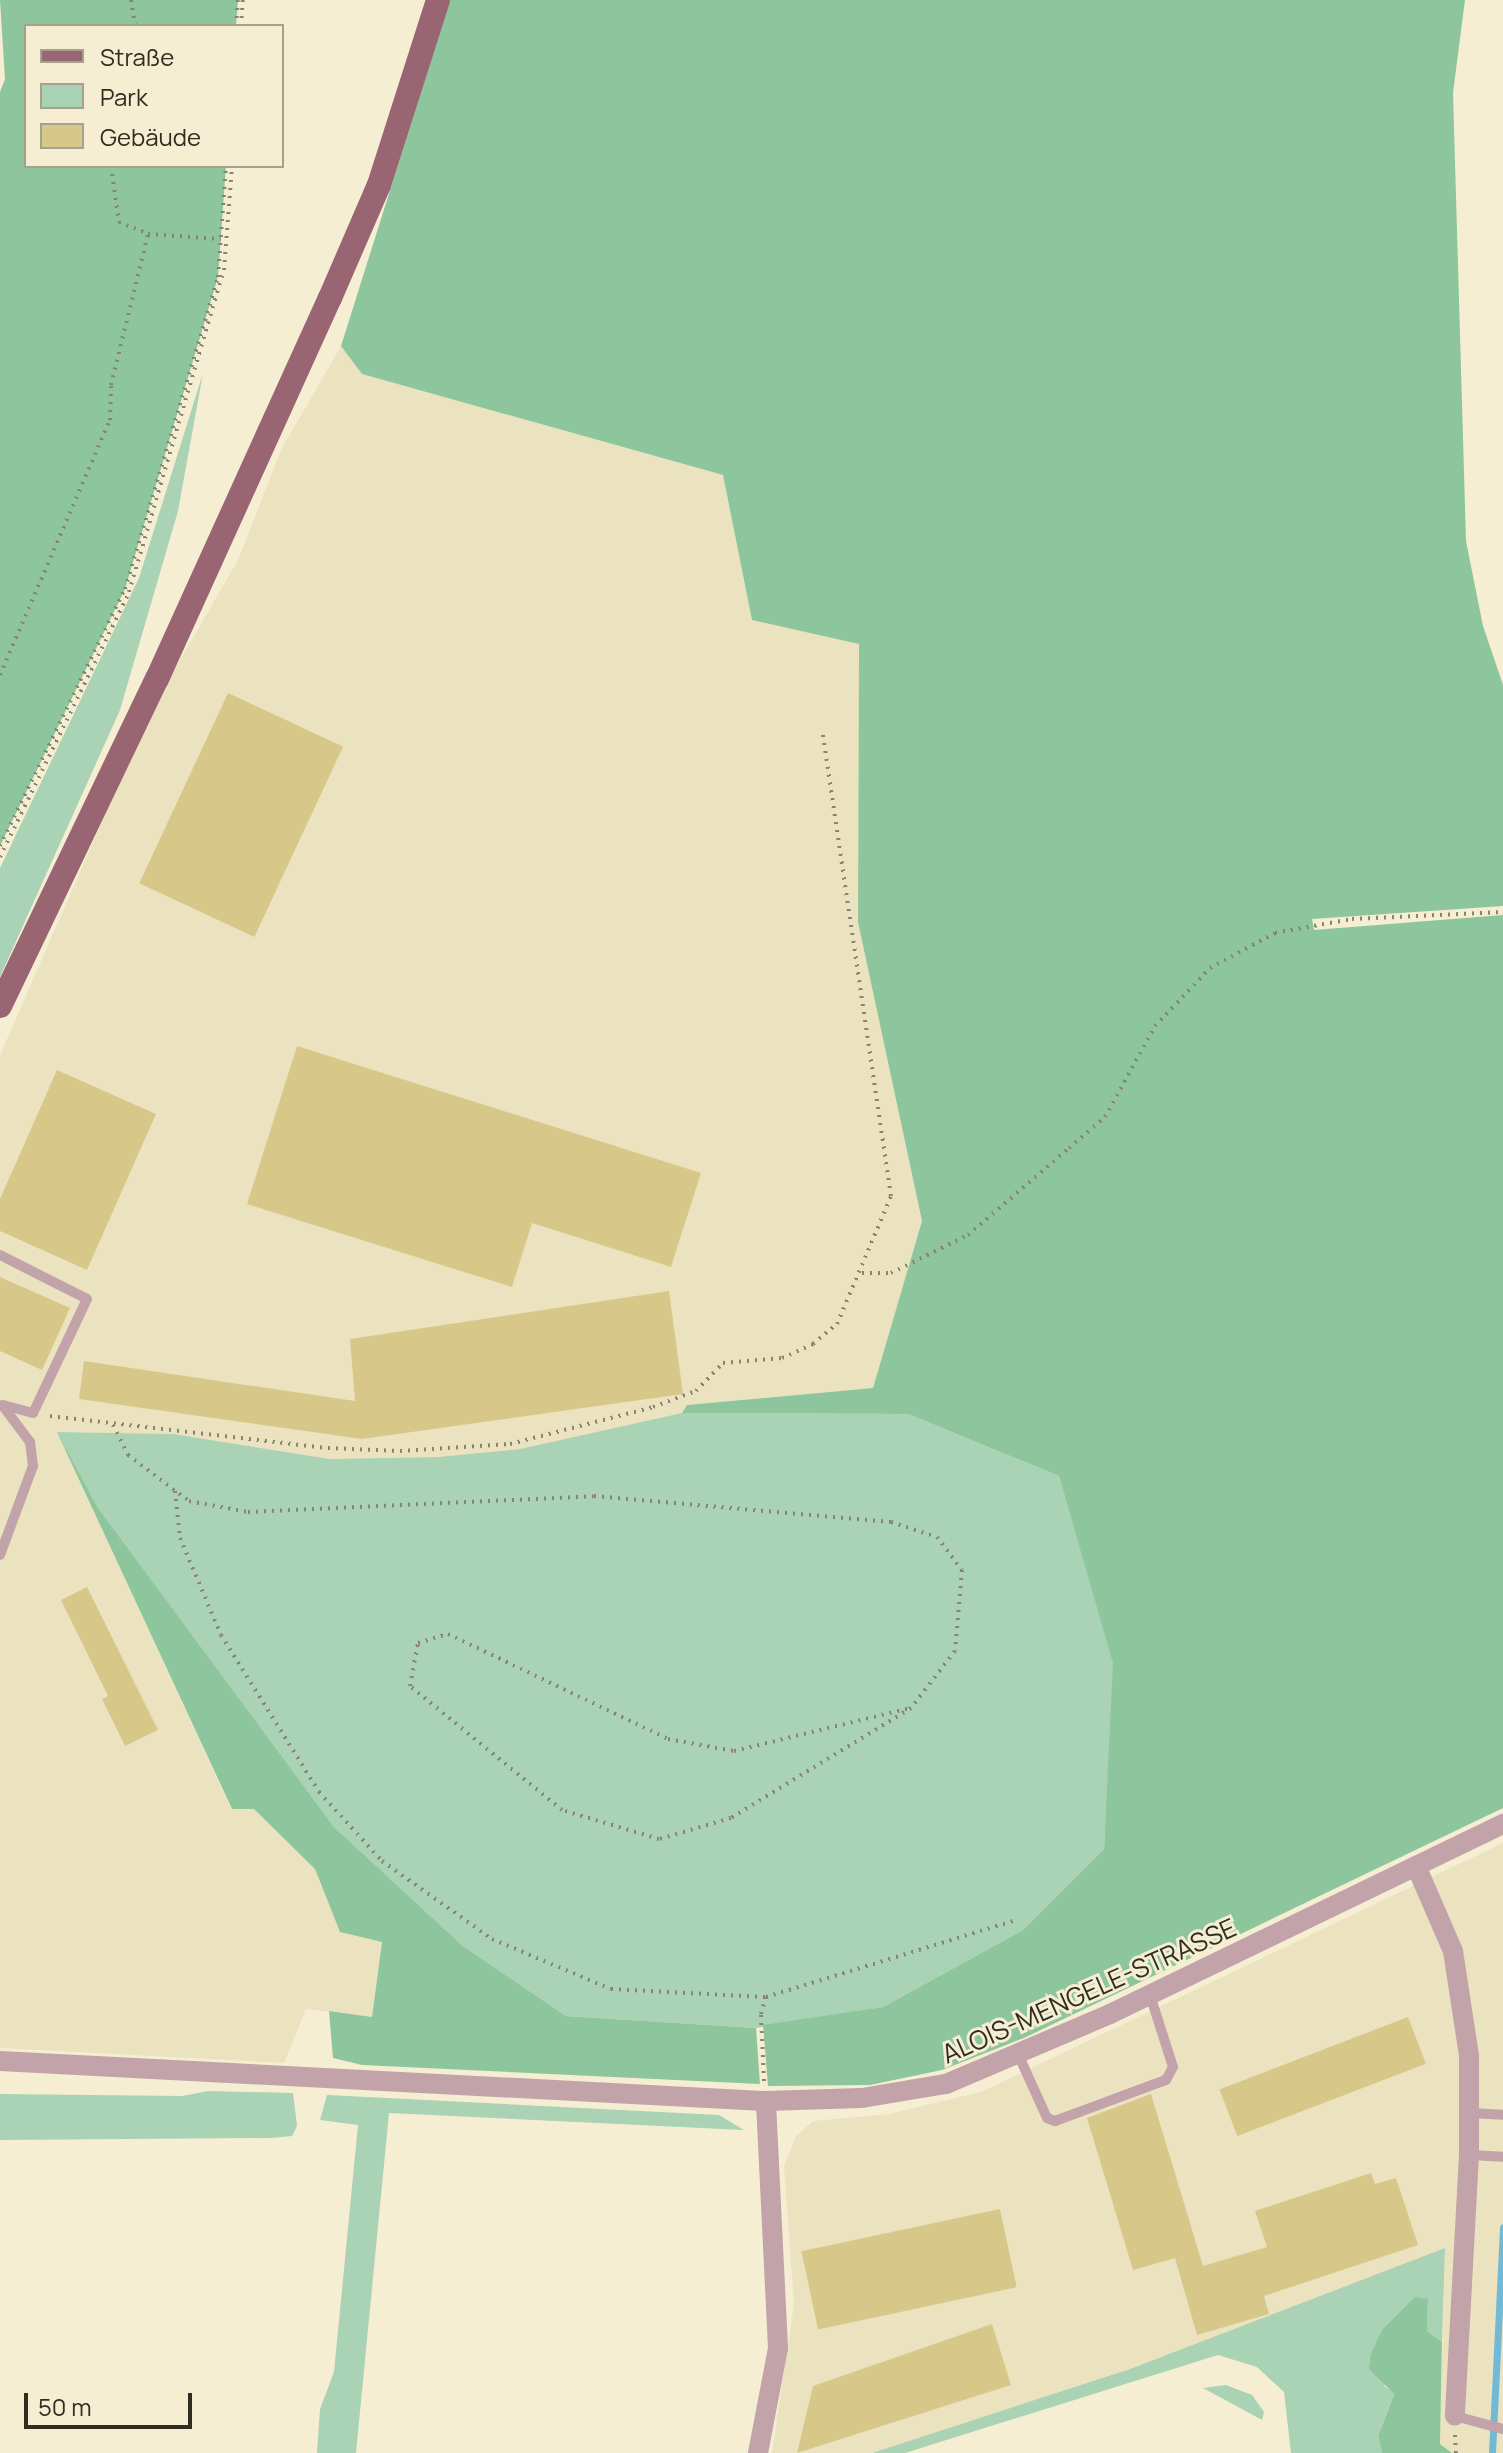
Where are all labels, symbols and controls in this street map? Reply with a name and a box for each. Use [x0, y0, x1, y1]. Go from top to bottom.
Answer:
legend [24, 24, 284, 168]
text: Straße [100, 40, 174, 73]
text: Park [100, 80, 148, 113]
text: Gebäude [100, 120, 201, 153]
street label: ALOIS-MENGELE-STRASSE [937, 1912, 1241, 2070]
scale bar [28, 2377, 196, 2427]
text: 50 m [38, 2390, 92, 2423]

